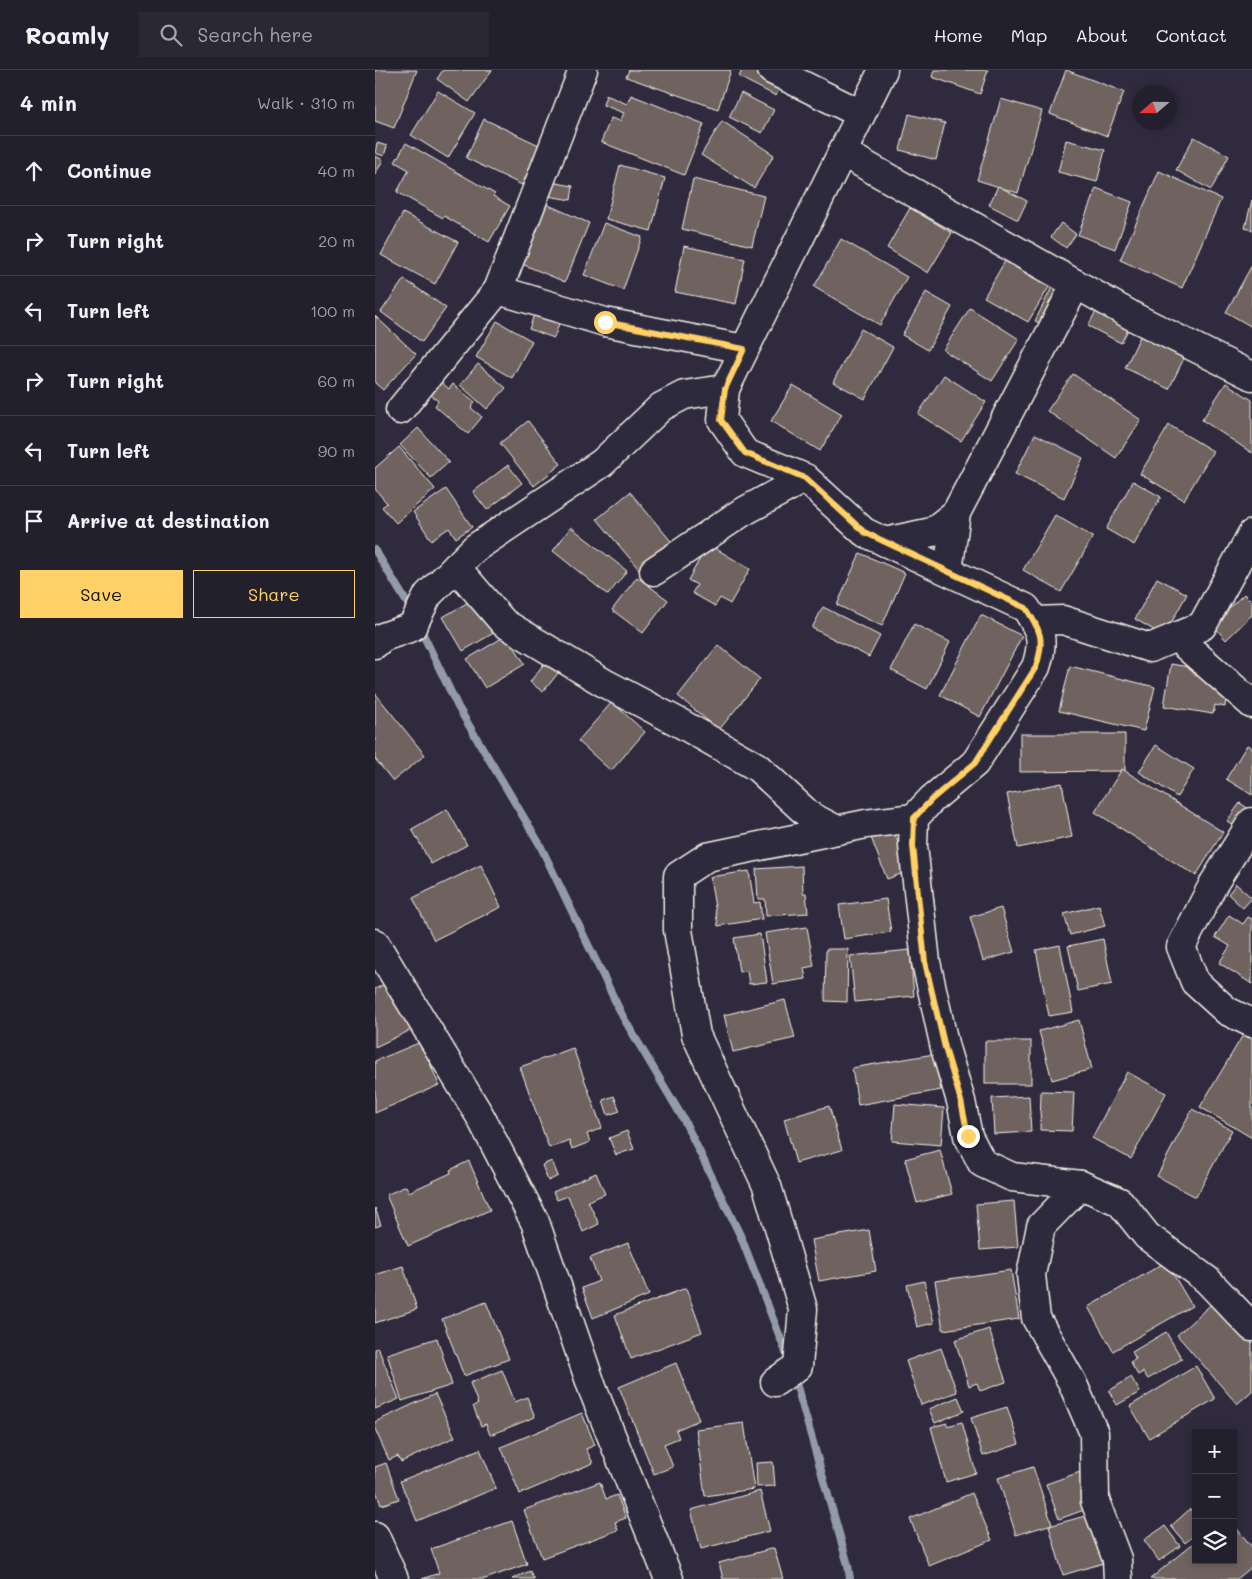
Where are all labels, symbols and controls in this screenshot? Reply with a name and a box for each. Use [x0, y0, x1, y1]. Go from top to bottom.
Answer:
search box [139, 12, 489, 57]
text: Roamly [25, 19, 109, 50]
icon: search [157, 21, 185, 49]
text: Search here [197, 22, 313, 47]
text: Home [934, 23, 983, 47]
text: Map [1011, 23, 1047, 47]
text: About [1075, 23, 1128, 47]
text: Contact [1156, 23, 1227, 47]
north arrow [1132, 85, 1177, 130]
text: 4 min [20, 89, 77, 116]
text: Walk · 310 m [257, 92, 355, 113]
icon: ahead [20, 157, 48, 185]
text: Continue [67, 158, 152, 183]
text: 40 m [318, 160, 355, 181]
icon: right [20, 227, 48, 255]
text: Turn right [67, 228, 164, 253]
text: 20 m [318, 230, 355, 251]
icon: left [20, 297, 48, 325]
text: Turn left [67, 298, 150, 323]
text: 100 m [310, 300, 355, 321]
route start [594, 311, 617, 334]
icon: right [20, 367, 48, 395]
text: Turn right [67, 368, 164, 393]
text: 60 m [318, 370, 355, 391]
icon: left [20, 437, 48, 465]
text: Turn left [67, 438, 150, 463]
text: 90 m [318, 440, 355, 461]
icon: arrive [20, 507, 48, 535]
text: Arrive at destination [67, 508, 270, 533]
button: Save [20, 570, 183, 618]
button: Share [193, 570, 355, 618]
route end [957, 1125, 980, 1148]
map controls [1192, 1429, 1237, 1564]
button: + [1192, 1429, 1237, 1474]
button: − [1192, 1474, 1237, 1519]
button: layers [1192, 1519, 1237, 1564]

